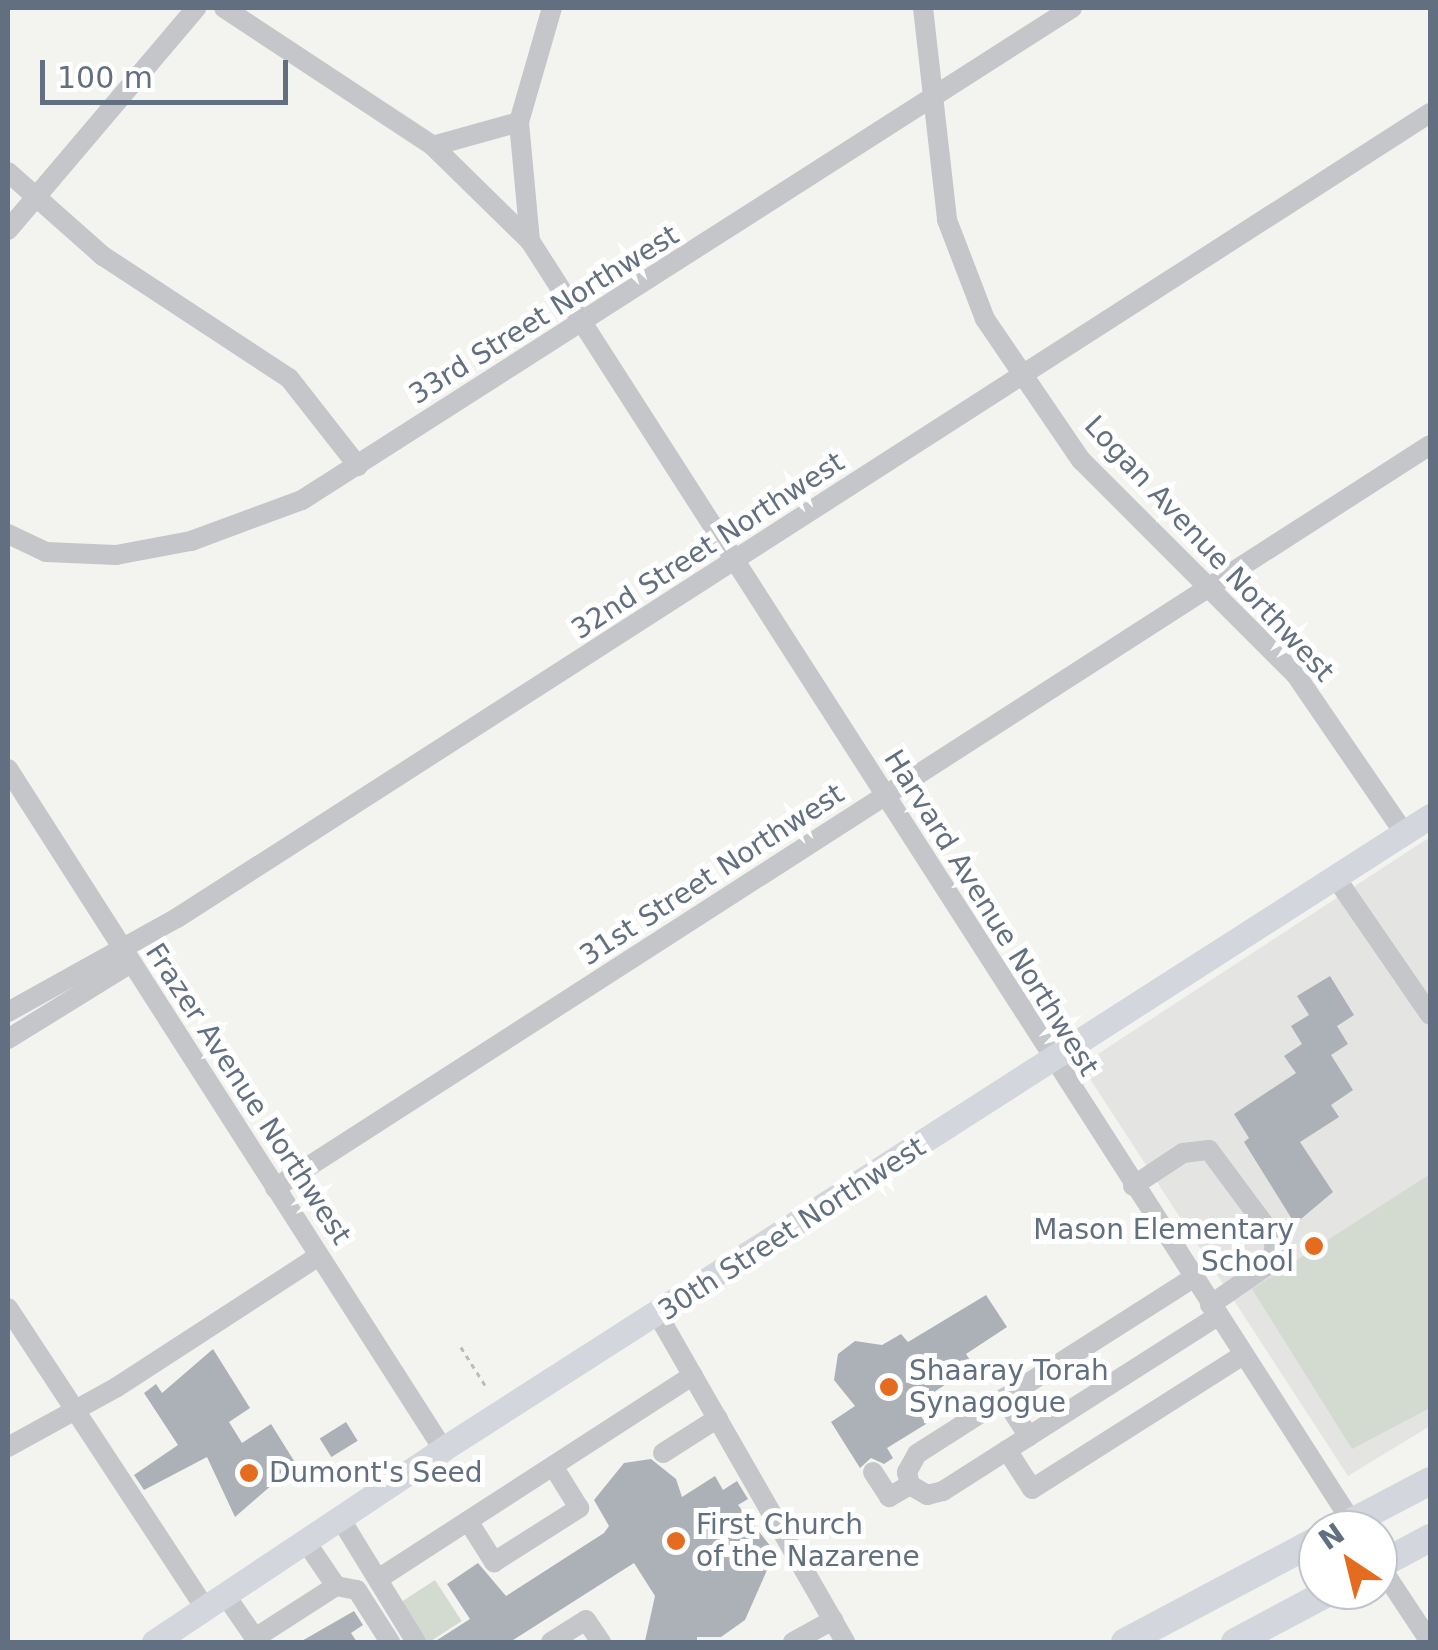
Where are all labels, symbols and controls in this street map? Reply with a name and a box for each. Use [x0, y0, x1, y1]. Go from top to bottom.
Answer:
scale bar [45, 40, 292, 102]
text: 100 m [57, 60, 153, 95]
street label: 33rd Street Northwest [403, 218, 685, 412]
street label: Logan Avenue Northwest [1077, 409, 1341, 689]
street label: 32nd Street Northwest [565, 445, 851, 647]
street label: Harvard Avenue Northwest [877, 744, 1105, 1082]
street label: 31st Street Northwest [574, 777, 850, 973]
street label: Frazer Avenue Northwest [138, 937, 358, 1251]
street label: 30th Street Northwest [652, 1130, 932, 1328]
place label: Mason Elementary School [1033, 1213, 1294, 1279]
marker: Mason Elementary School [1303, 1235, 1325, 1257]
place label: Shaaray Torah Synagogue [909, 1354, 1109, 1420]
marker: Shaaray Torah Synagogue [878, 1376, 900, 1398]
place label: Dumont's Seed [269, 1456, 483, 1490]
marker: Dumont's Seed [238, 1462, 260, 1484]
place label: First Church of the Nazarene [696, 1508, 920, 1574]
north arrow [1298, 1510, 1398, 1610]
text: N [1313, 1516, 1351, 1557]
marker: First Church of the Nazarene [665, 1530, 687, 1552]

